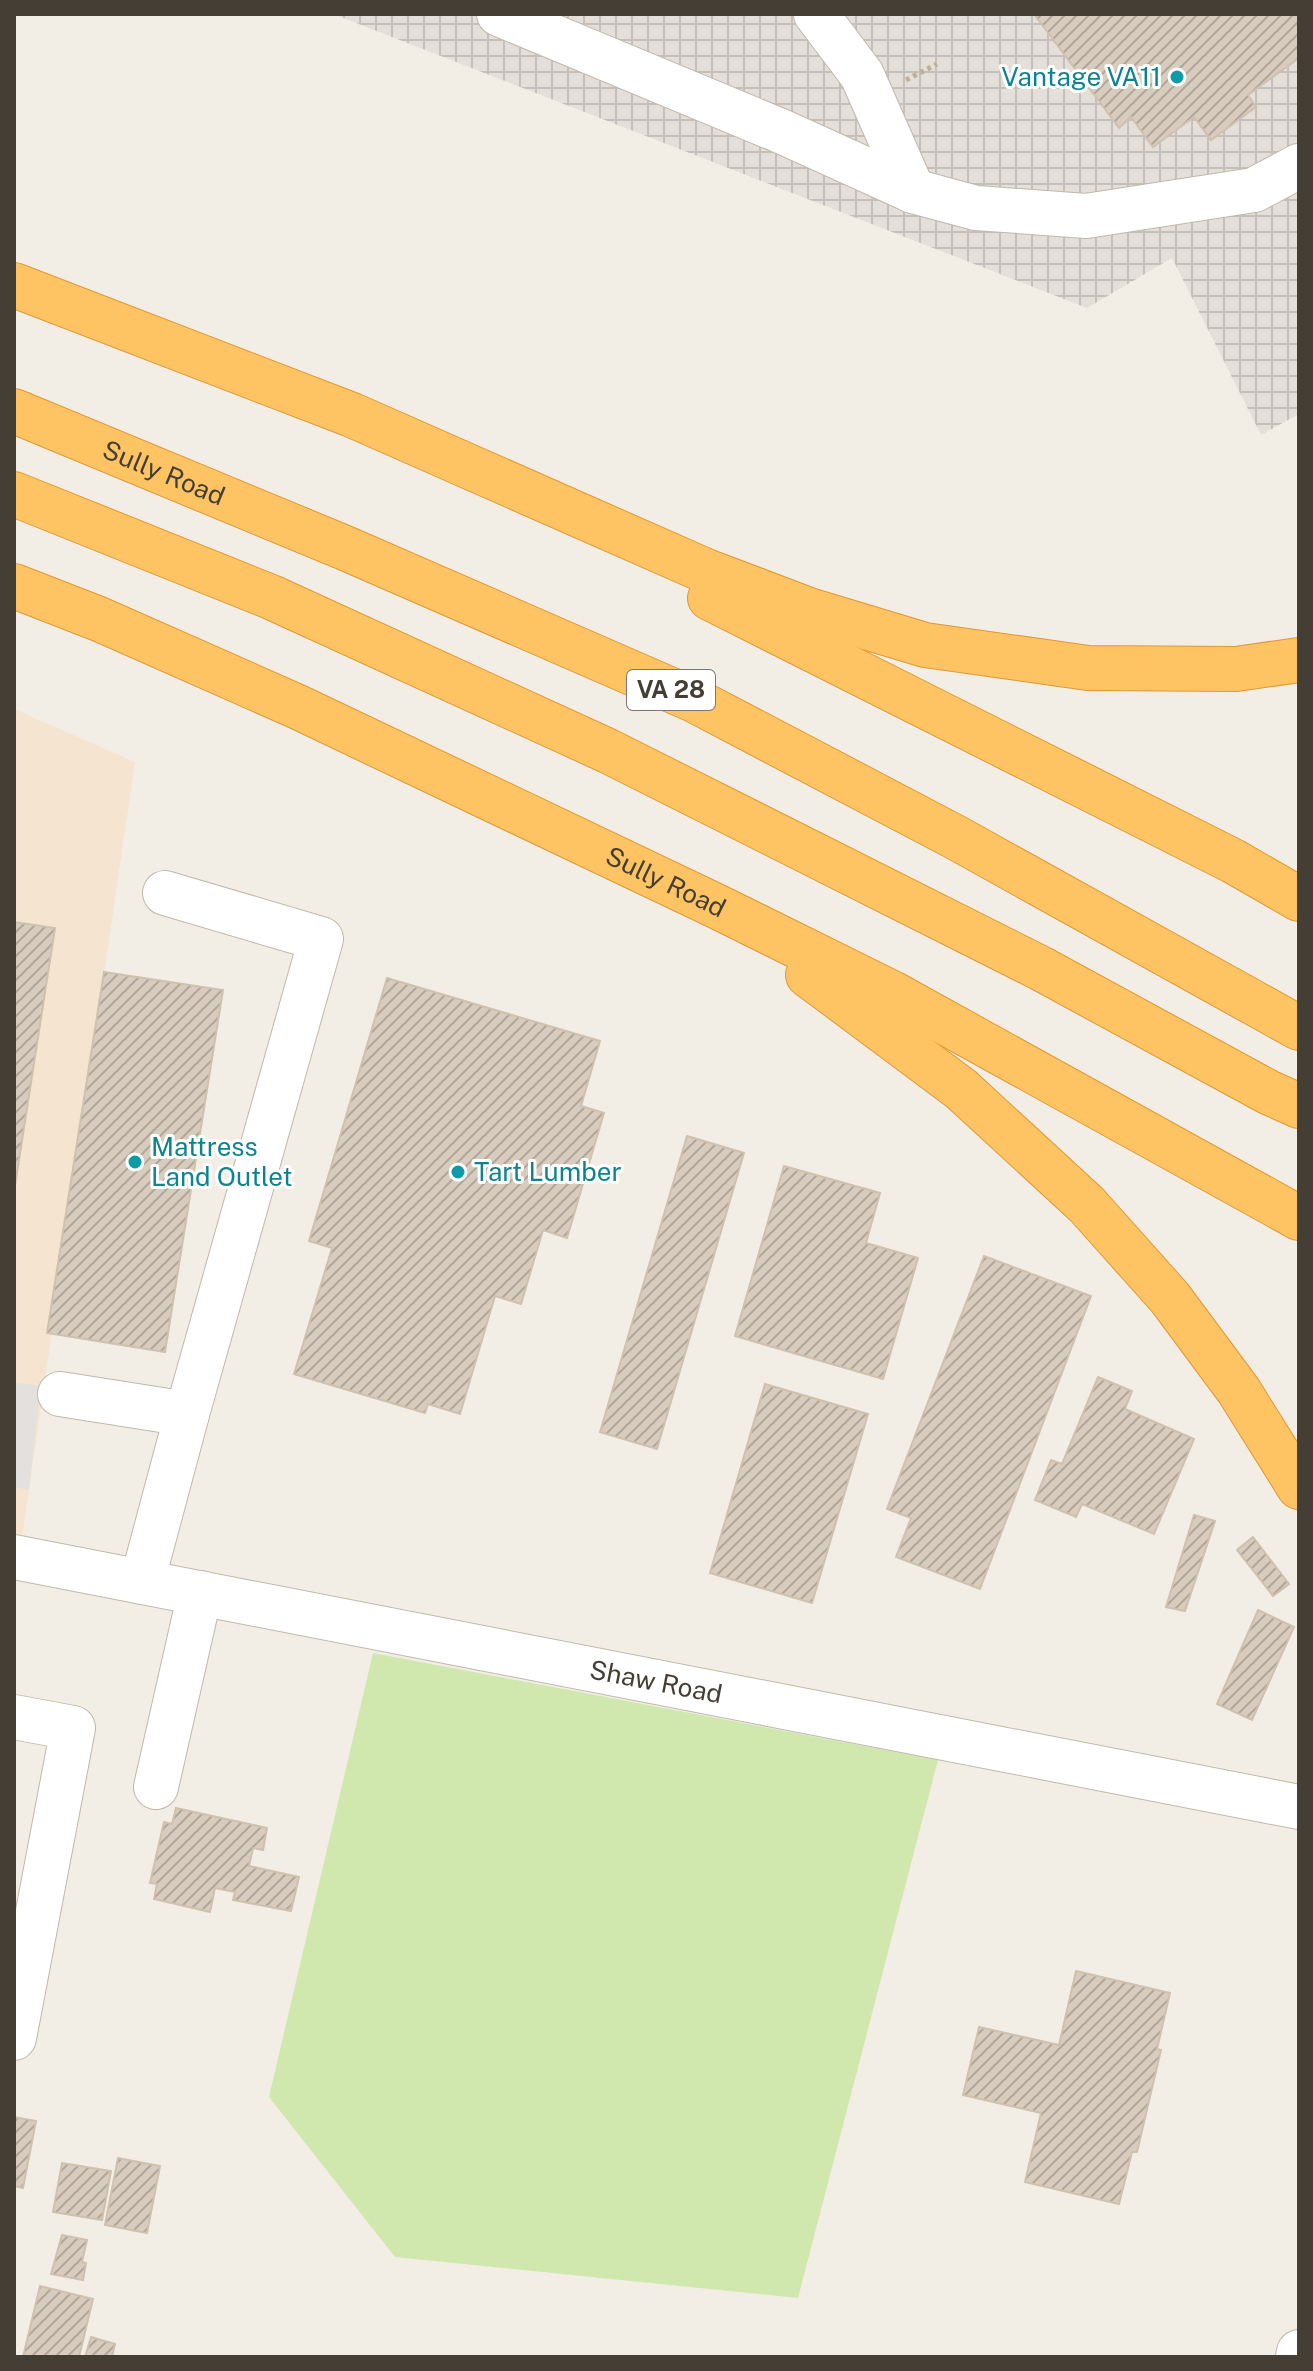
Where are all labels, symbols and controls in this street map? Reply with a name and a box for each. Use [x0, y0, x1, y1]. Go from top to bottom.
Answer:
place label: Vantage VA11 [1001, 61, 1161, 92]
marker: Vantage VA11 [1168, 68, 1186, 86]
street label: Sully Road [98, 433, 230, 512]
road number: VA 28 [627, 670, 715, 710]
street label: Sully Road [601, 840, 731, 923]
place label: Mattress Land Outlet [151, 1131, 293, 1192]
marker: Mattress Land Outlet [126, 1153, 144, 1171]
place label: Tart Lumber [474, 1156, 622, 1187]
marker: Tart Lumber [449, 1163, 467, 1181]
street label: Shaw Road [587, 1653, 725, 1709]

